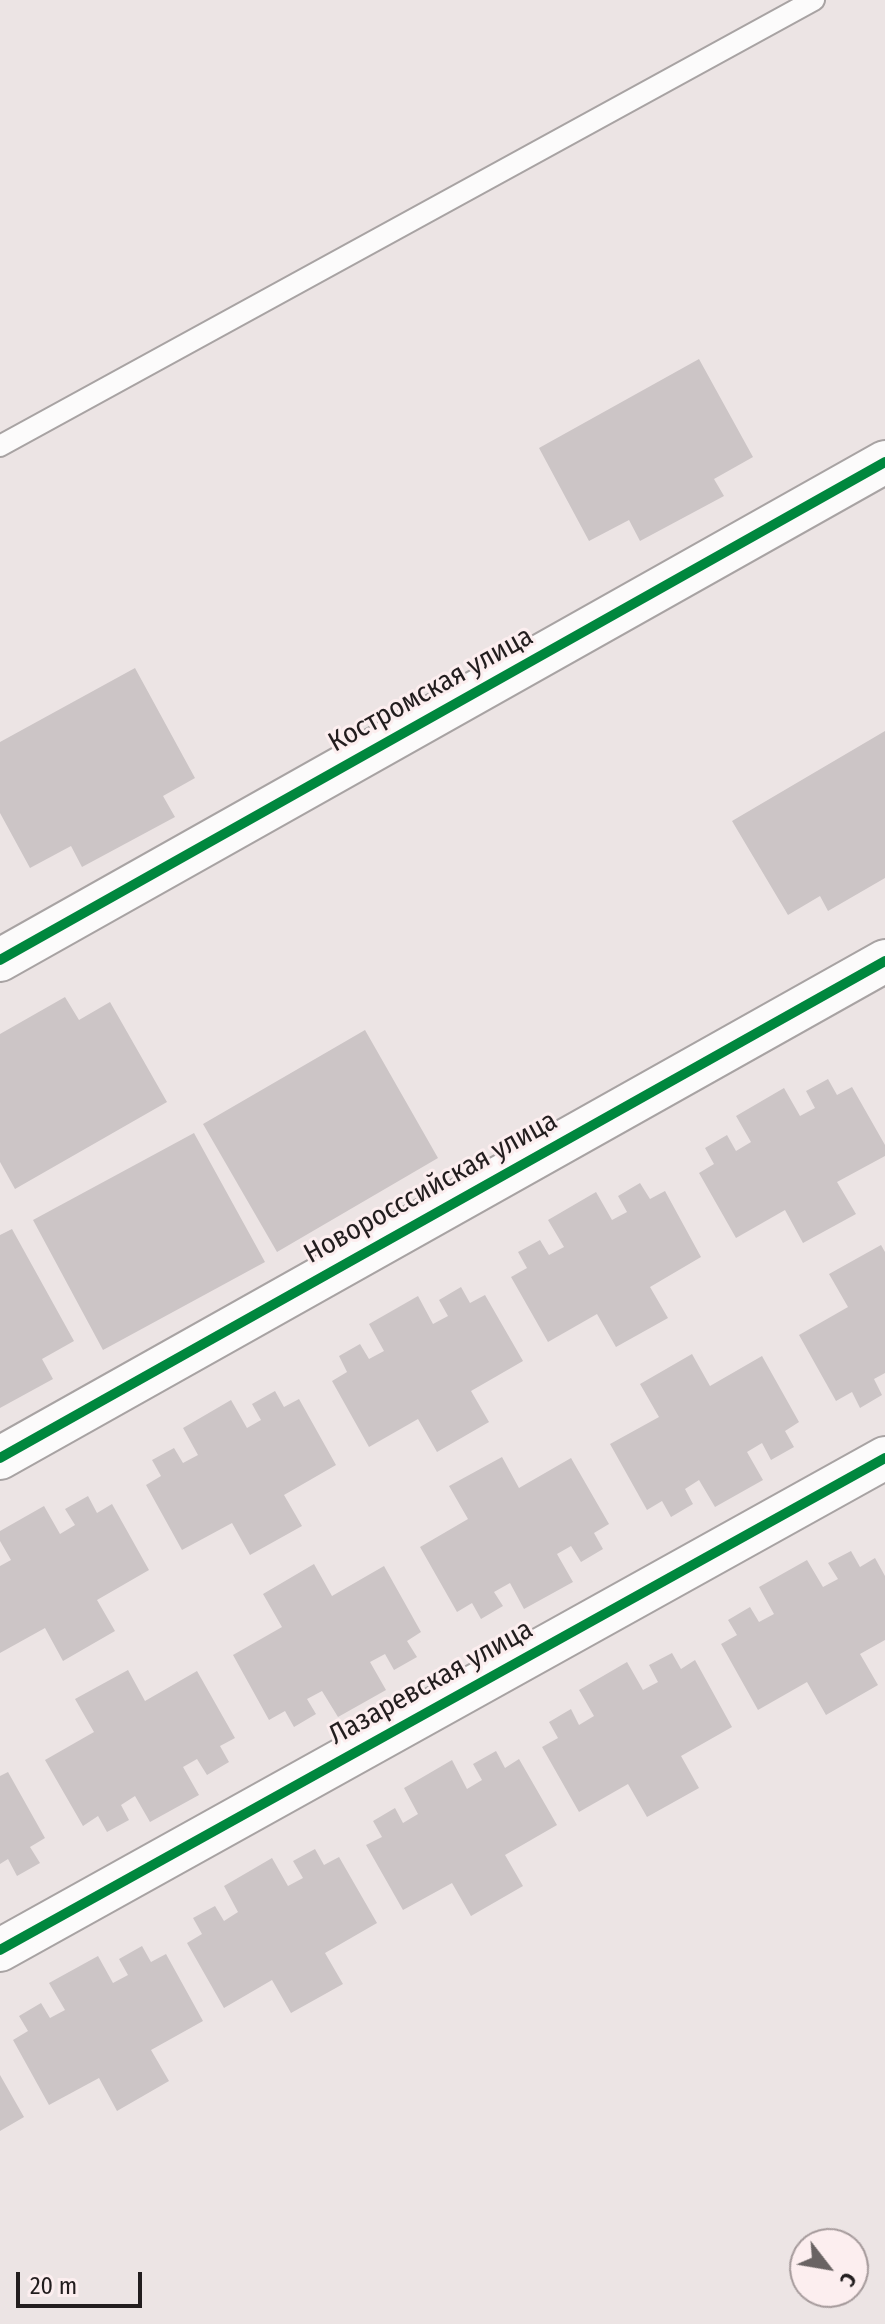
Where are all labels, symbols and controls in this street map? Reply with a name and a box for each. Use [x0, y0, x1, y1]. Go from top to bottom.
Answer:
street label: Костромская улица [323, 620, 539, 760]
street label: Новоросссийская улица [299, 1104, 563, 1272]
street label: Лазаревская улица [323, 1613, 539, 1753]
north arrow [789, 2228, 869, 2308]
scale bar [20, 2256, 146, 2306]
text: С [834, 2268, 863, 2291]
text: 20 m [30, 2272, 77, 2300]

